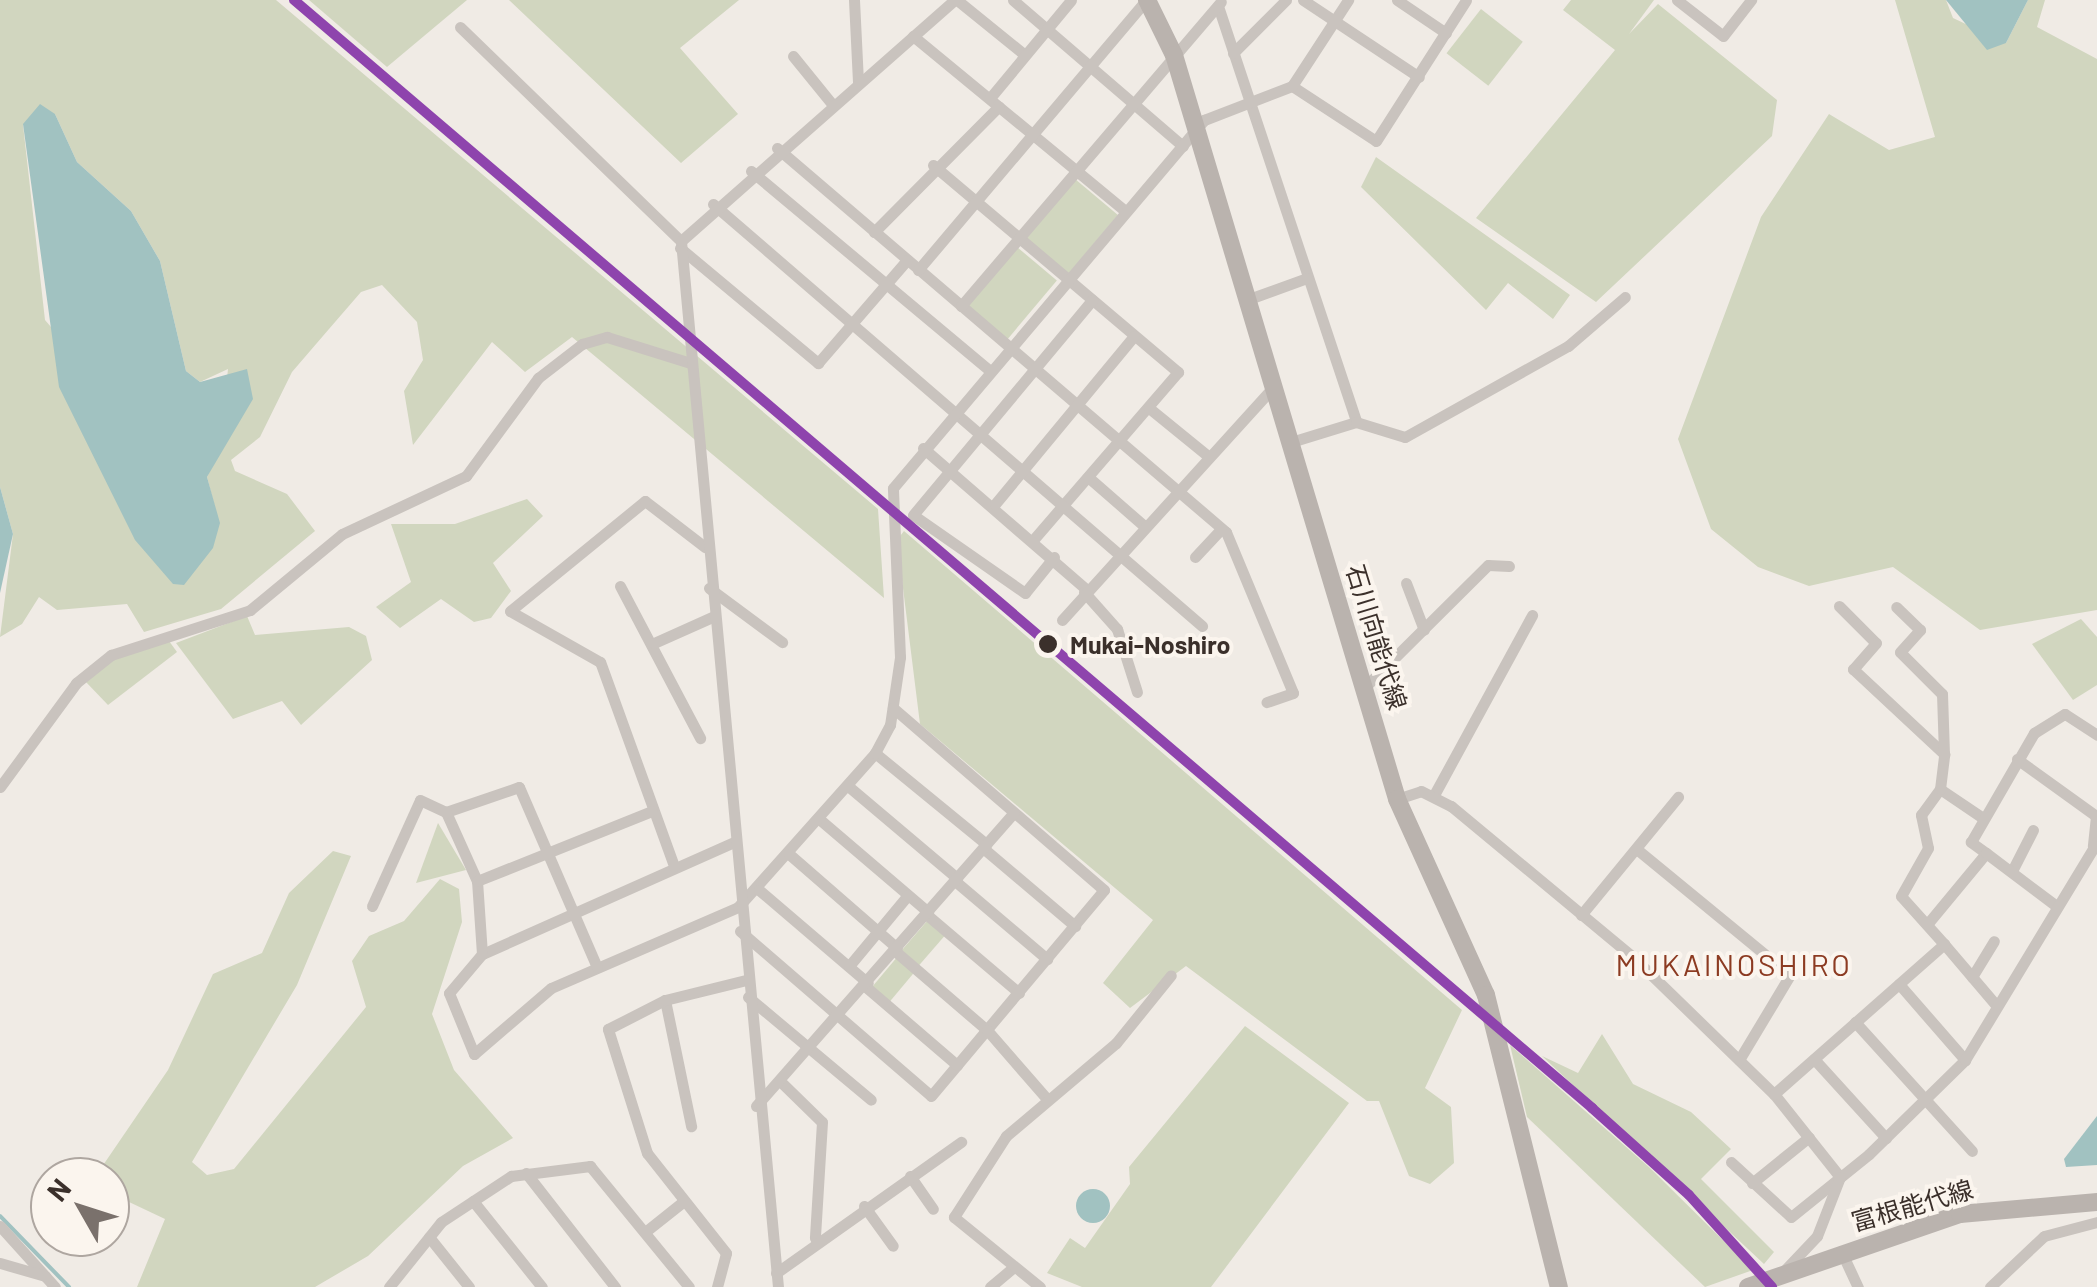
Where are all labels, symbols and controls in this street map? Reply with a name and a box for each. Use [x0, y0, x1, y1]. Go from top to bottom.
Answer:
street label: 石川向能代線 [1341, 561, 1413, 713]
place label: Mukai-Noshiro [1070, 629, 1230, 659]
marker: Mukai-Noshiro [1035, 631, 1061, 657]
district label: MUKAINOSHIRO [1616, 946, 1852, 982]
north arrow [30, 1157, 130, 1257]
text: N [39, 1171, 77, 1207]
street label: 富根能代線 [1848, 1173, 1976, 1237]

